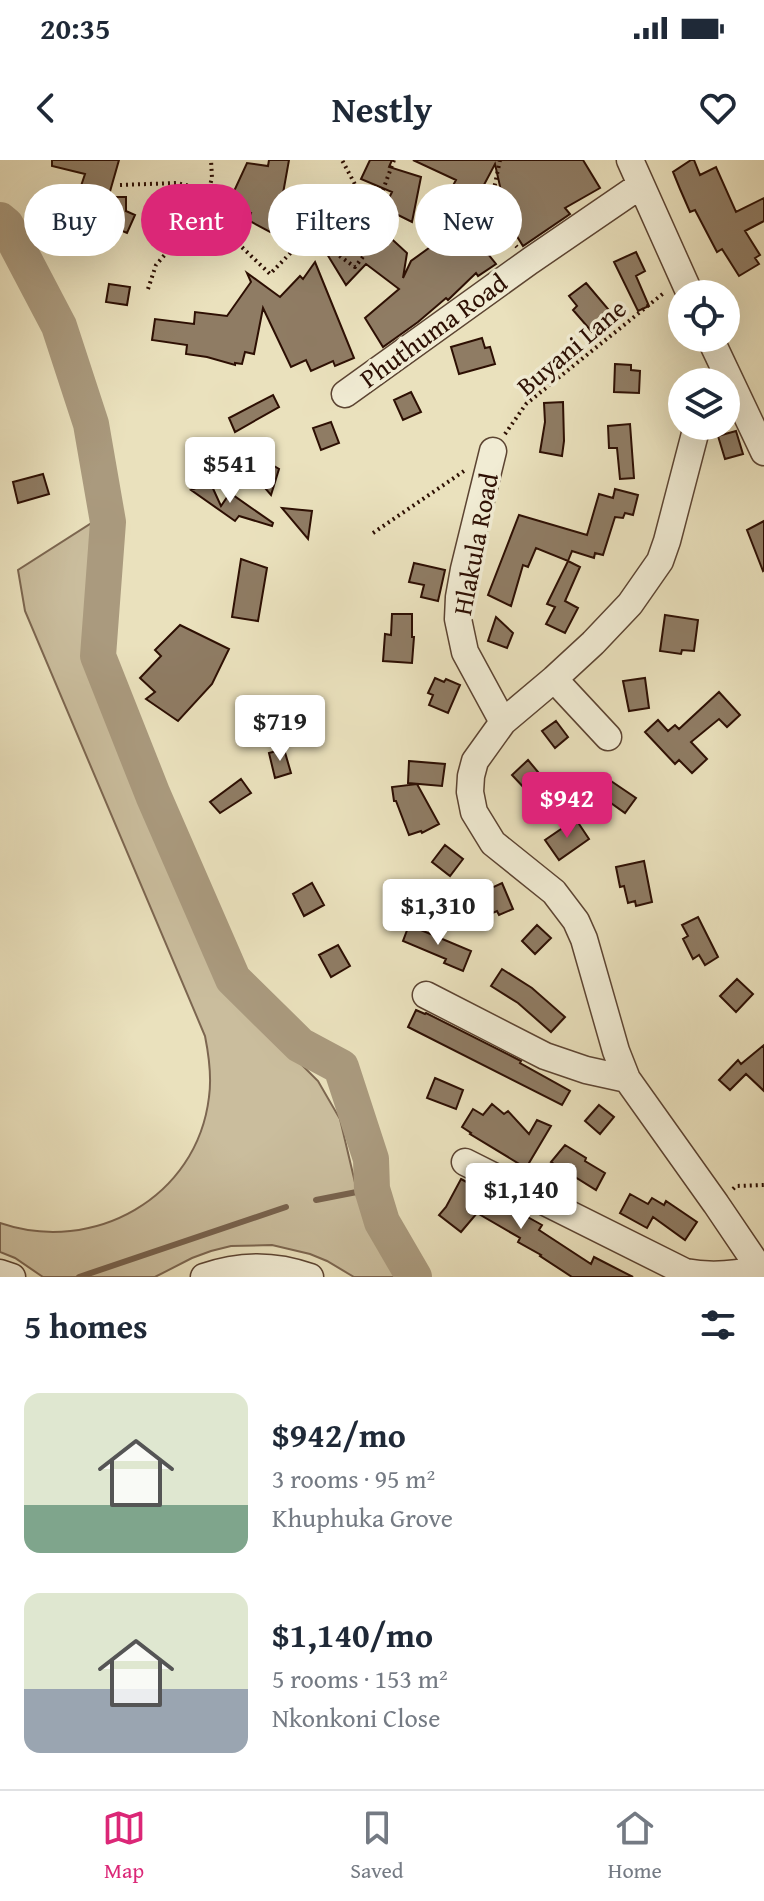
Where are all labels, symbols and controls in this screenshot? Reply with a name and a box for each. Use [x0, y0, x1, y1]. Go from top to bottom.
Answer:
text: 20:35 [40, 6, 111, 50]
text: Nestly [332, 82, 432, 135]
icon: back [24, 86, 68, 130]
icon: heart [696, 86, 740, 130]
chip: Buy [24, 184, 125, 256]
chip: Rent [141, 184, 252, 256]
chip: Filters [268, 184, 399, 256]
chip: New [415, 184, 522, 256]
street label: Phuthuma Road [351, 263, 515, 397]
map controls [668, 280, 740, 440]
button: locate [668, 280, 740, 352]
street label: Buyani Lane [508, 289, 634, 405]
button: layers [668, 368, 740, 440]
pin: $541 [183, 437, 277, 505]
text: $541 [203, 443, 257, 482]
street label: Hlakula Road [442, 470, 508, 618]
pin: $719 [233, 695, 327, 763]
text: $719 [253, 701, 307, 740]
pin: $942 [520, 772, 614, 840]
text: $942 [540, 778, 594, 817]
pin: $1,310 [373, 879, 503, 947]
text: $1,310 [401, 885, 475, 924]
pin: $1,140 [456, 1163, 586, 1231]
text: $1,140 [484, 1169, 558, 1208]
text: 5 homes [24, 1301, 148, 1350]
icon: filters [696, 1303, 740, 1347]
text: $942/mo [272, 1410, 406, 1459]
icon: home [88, 1425, 184, 1521]
text: 3 rooms · 95 m² [272, 1459, 435, 1498]
text: Khuphuka Grove [272, 1498, 453, 1537]
text: $1,140/mo [272, 1610, 433, 1659]
icon: home [88, 1625, 184, 1721]
text: 5 rooms · 153 m² [272, 1659, 448, 1698]
text: Nkonkoni Close [272, 1698, 440, 1737]
tab: Map [102, 1806, 146, 1886]
tab: Saved [350, 1806, 404, 1886]
tab: Home [608, 1806, 662, 1886]

